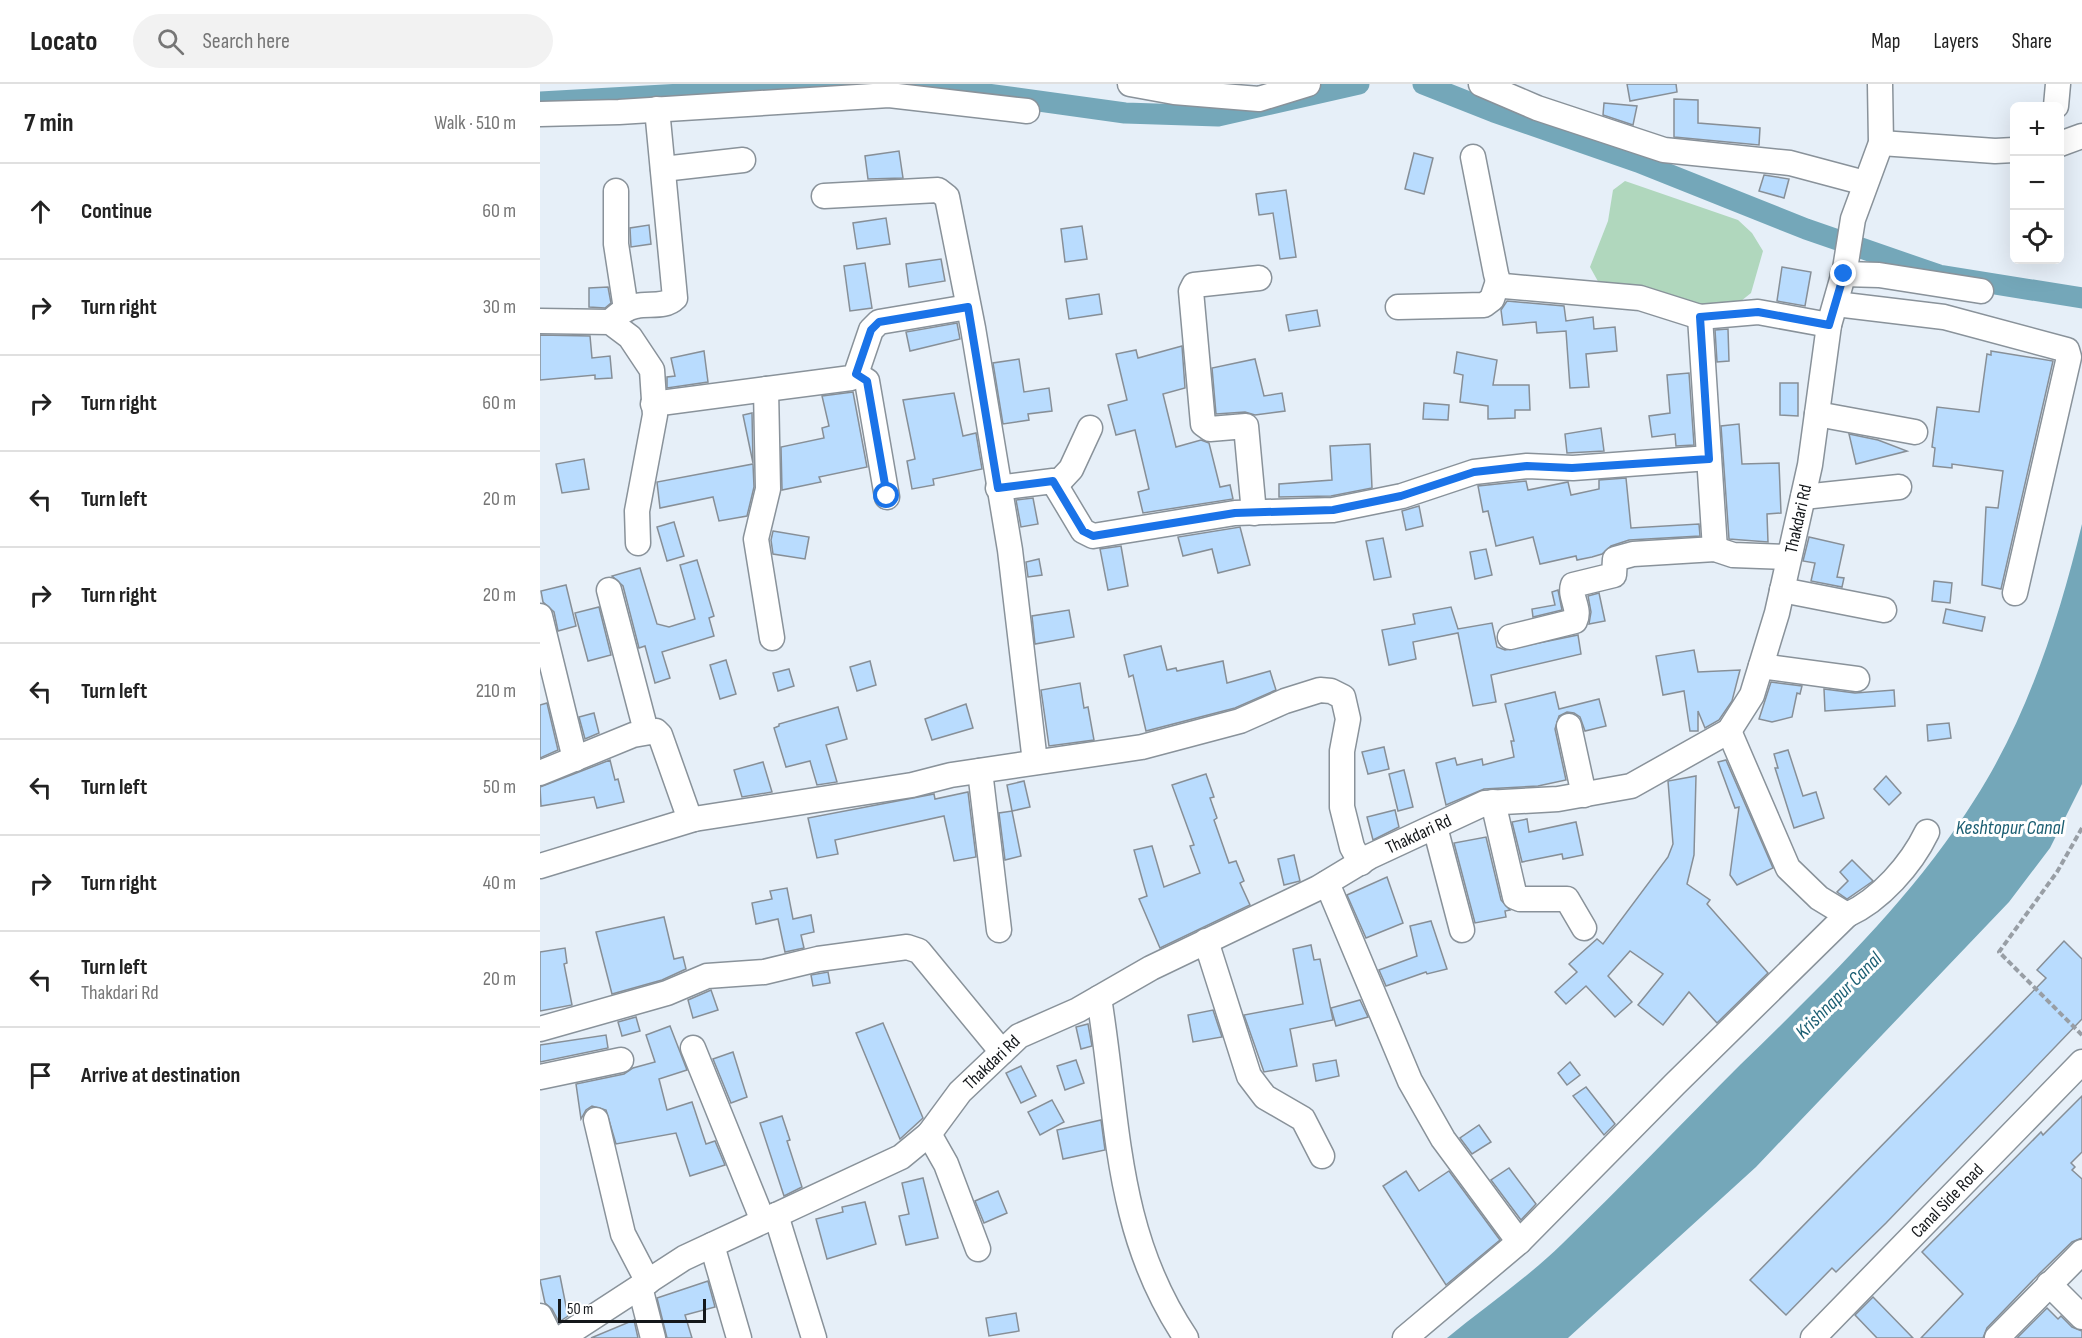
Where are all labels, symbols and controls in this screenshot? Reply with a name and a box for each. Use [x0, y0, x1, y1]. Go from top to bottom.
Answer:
search box [133, 14, 553, 68]
text: Locato [30, 25, 97, 58]
icon: search [154, 25, 187, 58]
text: Search here [202, 28, 290, 55]
text: Map [1871, 29, 1900, 54]
text: Layers [1933, 29, 1979, 54]
text: Share [2012, 29, 2052, 54]
map controls [2010, 102, 2064, 264]
button: + [2010, 102, 2064, 156]
text: 7 min [24, 108, 73, 139]
text: Walk · 510 m [434, 111, 516, 135]
button: − [2010, 156, 2064, 210]
icon: ahead [24, 195, 57, 228]
text: Continue [81, 198, 152, 225]
text: 60 m [482, 199, 516, 223]
button: locate [2010, 210, 2064, 264]
route end [1830, 260, 1856, 286]
icon: right [24, 291, 57, 324]
text: Turn right [81, 294, 157, 321]
text: 30 m [483, 295, 516, 319]
icon: right [24, 387, 57, 420]
text: Turn right [81, 390, 157, 417]
text: 60 m [482, 391, 516, 415]
route start [873, 482, 899, 508]
street label: Thakdari Rd [1781, 482, 1816, 555]
icon: left [24, 483, 57, 516]
text: Turn left [81, 486, 147, 513]
text: 20 m [483, 487, 516, 511]
icon: right [24, 579, 57, 612]
text: Turn right [81, 582, 157, 609]
text: 20 m [483, 583, 516, 607]
icon: left [24, 675, 57, 708]
text: Turn left [81, 678, 147, 705]
text: 210 m [476, 679, 516, 703]
icon: left [24, 771, 57, 804]
text: Turn left [81, 774, 147, 801]
text: 50 m [483, 775, 516, 799]
street label: Thakdari Rd [1383, 810, 1455, 859]
water label: Keshtopur Canal [1956, 816, 2066, 840]
icon: right [24, 867, 57, 900]
text: Turn right [81, 870, 157, 897]
text: 40 m [483, 871, 516, 895]
water label: Krishnapur Canal [1790, 946, 1888, 1044]
text: Turn left [81, 954, 147, 981]
icon: left [24, 963, 57, 996]
text: 20 m [483, 967, 516, 991]
text: Thakdari Rd [81, 981, 159, 1005]
street label: Thakdari Rd [959, 1031, 1024, 1094]
icon: arrive [24, 1059, 57, 1092]
text: Arrive at destination [81, 1062, 240, 1089]
street label: Canal Side Road [1907, 1160, 1988, 1242]
scale bar [558, 1296, 706, 1324]
text: 50 m [567, 1300, 593, 1319]

